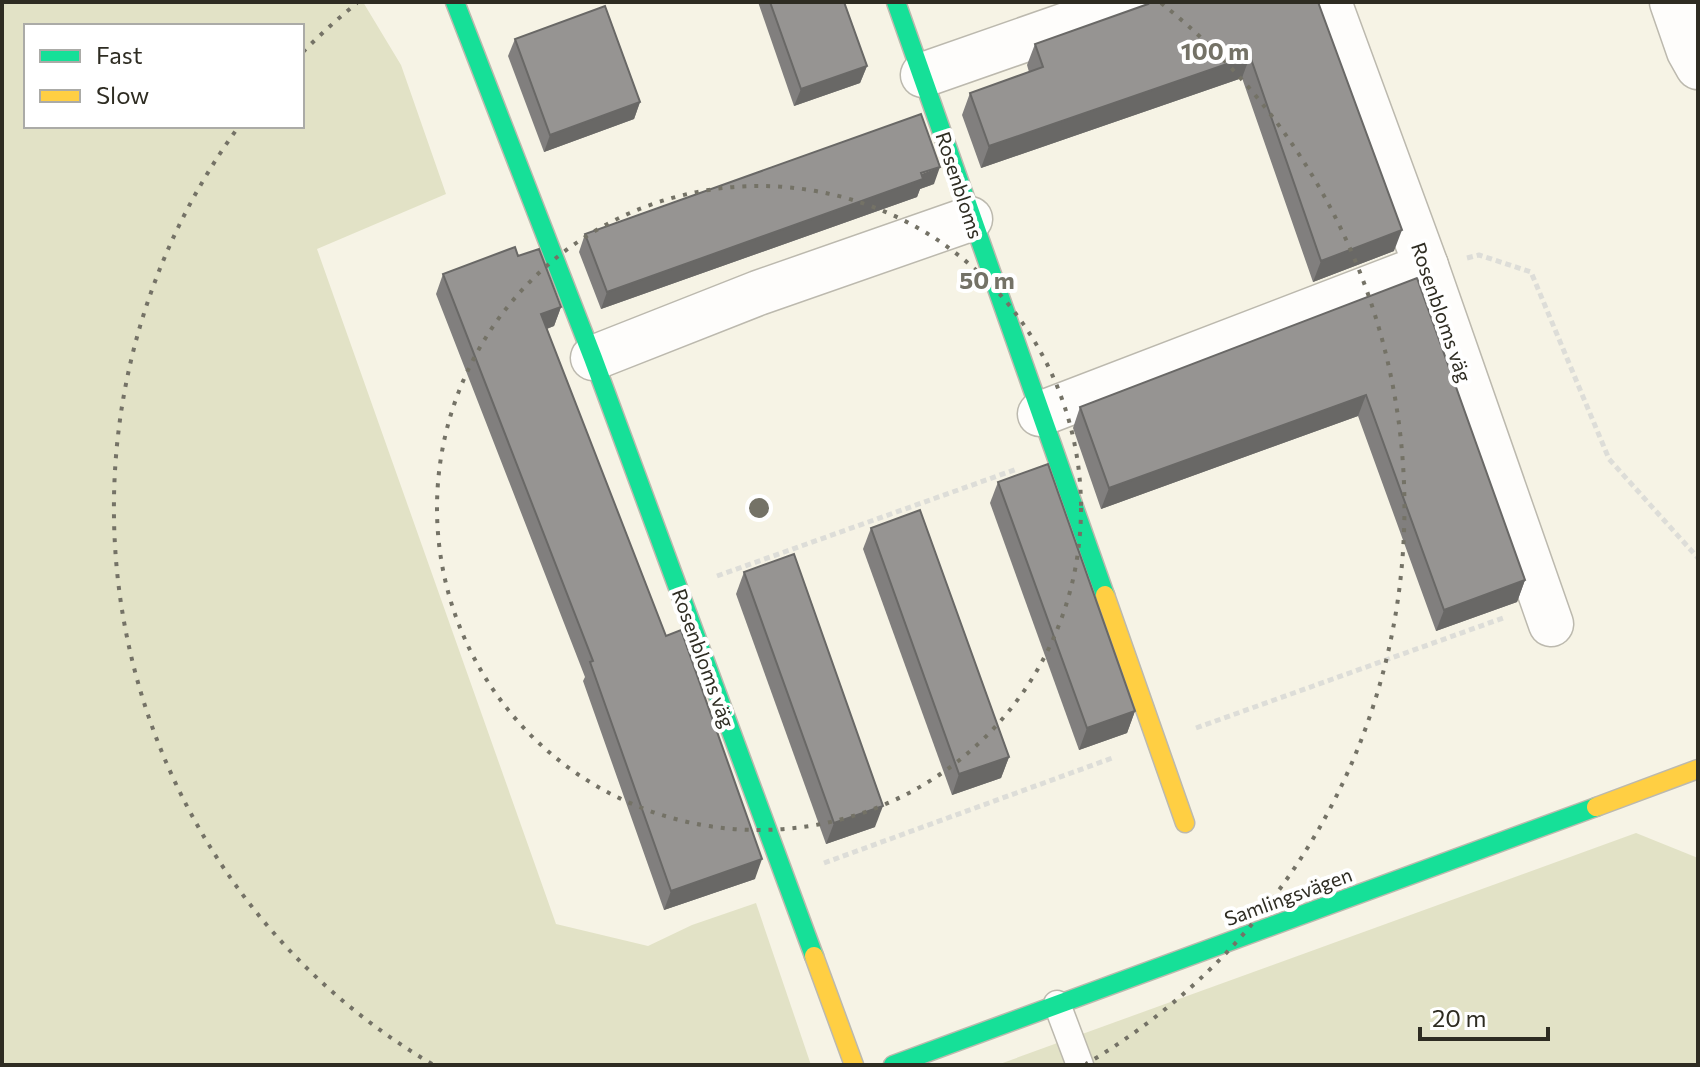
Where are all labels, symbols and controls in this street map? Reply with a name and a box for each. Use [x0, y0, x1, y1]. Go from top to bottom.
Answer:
legend [24, 24, 304, 128]
text: 100 m [1181, 36, 1249, 65]
text: Fast [96, 40, 143, 69]
text: Slow [96, 80, 149, 109]
street label: Rosenbloms [931, 129, 989, 241]
street label: Rosenbloms väg [1407, 239, 1477, 385]
text: 50 m [959, 265, 1015, 294]
centre of rings [745, 494, 773, 522]
street label: Rosenbloms väg [668, 585, 740, 731]
street label: Samlingsvägen [1221, 862, 1355, 930]
scale bar [1420, 991, 1548, 1041]
text: 20 m [1432, 1003, 1486, 1032]

